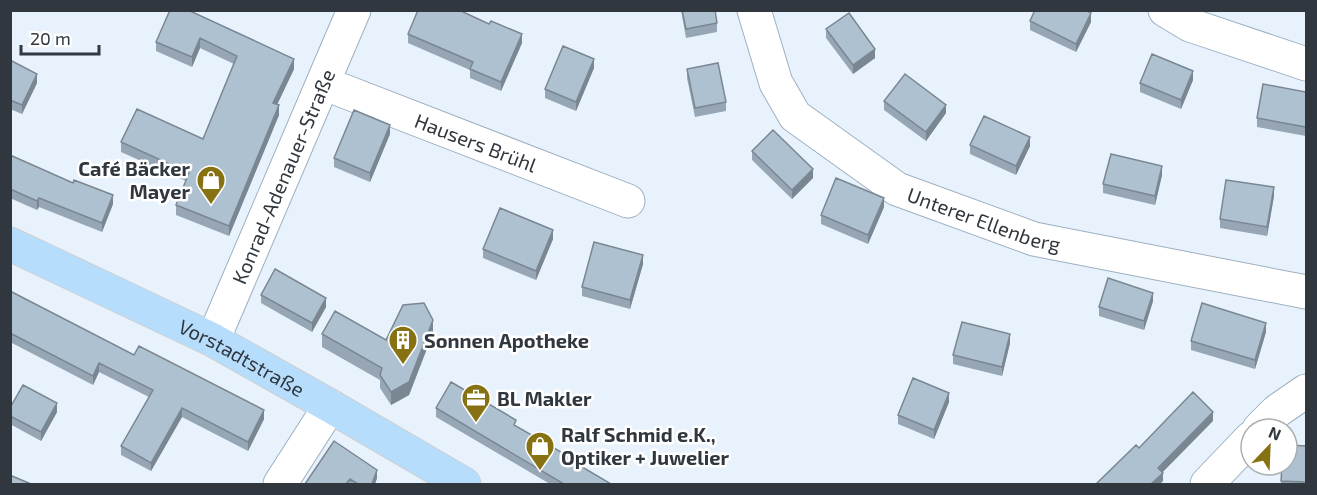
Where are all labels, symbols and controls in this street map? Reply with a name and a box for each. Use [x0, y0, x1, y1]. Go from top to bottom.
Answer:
scale bar [21, 18, 99, 56]
text: 20 m [30, 27, 71, 49]
street label: Konrad-Adenauer-Straße [226, 65, 339, 287]
street label: Hausers Brühl [412, 108, 540, 177]
place label: Café Bäcker Mayer [78, 156, 190, 204]
shop icon: Café Bäcker Mayer [195, 164, 227, 206]
street label: Unterer Ellenberg [904, 182, 1063, 256]
street label: Vorstadtstraße [175, 314, 309, 401]
building icon: Sonnen Apotheke [387, 324, 419, 366]
place label: Sonnen Apotheke [424, 328, 589, 352]
office icon: BL Makler [460, 382, 492, 424]
place label: BL Makler [497, 386, 592, 410]
north arrow [1239, 417, 1299, 477]
place label: Ralf Schmid e.K., Optiker + Juwelier [561, 422, 730, 469]
text: N [1266, 422, 1284, 444]
shop icon: Ralf Schmid e.K., Optiker + Juwelier [524, 430, 556, 472]

